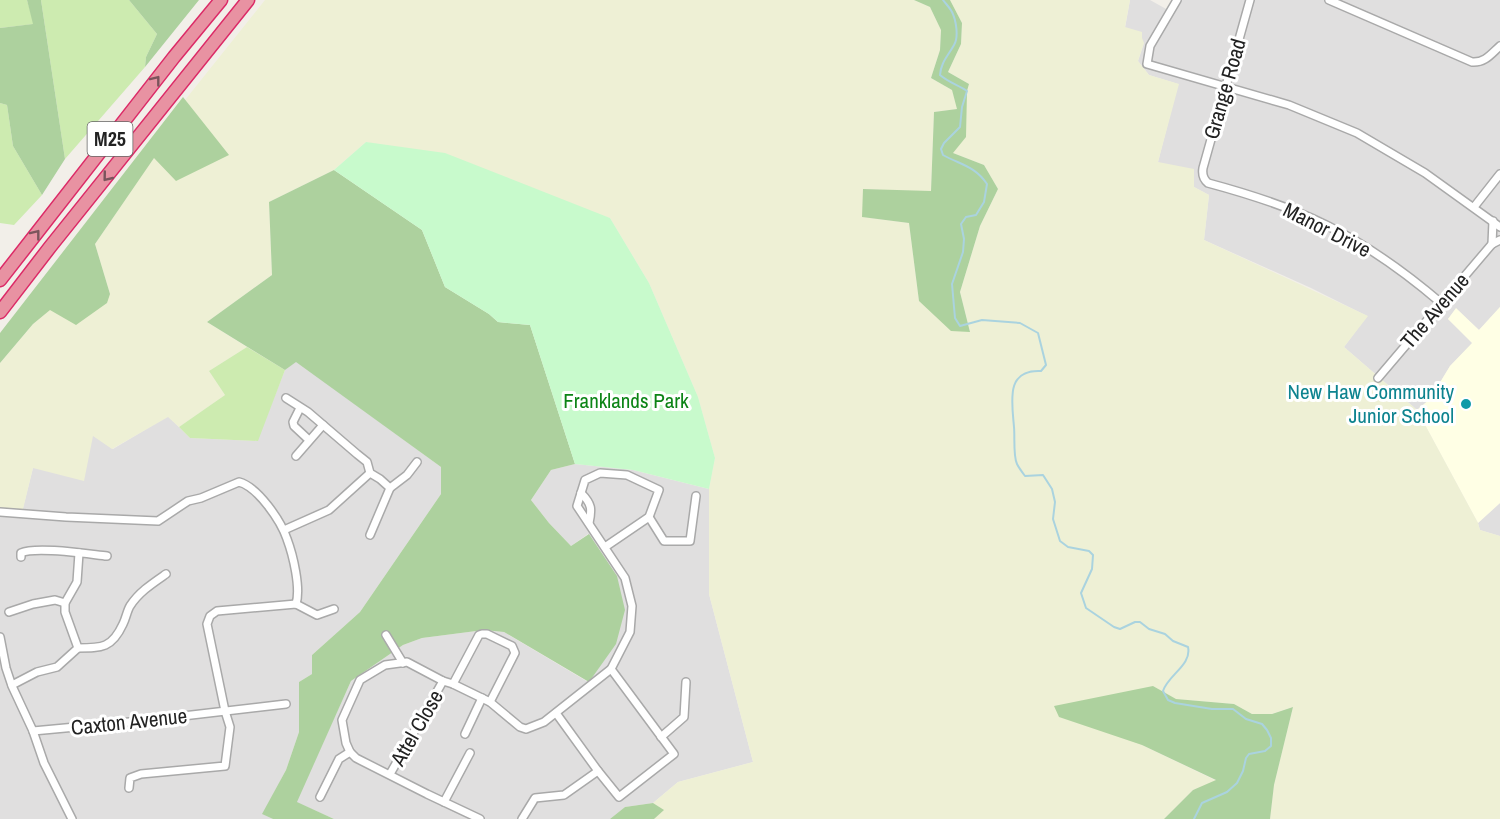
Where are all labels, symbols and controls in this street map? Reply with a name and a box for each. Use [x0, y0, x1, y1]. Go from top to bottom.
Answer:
street label: Grange Road [1196, 35, 1253, 143]
one-way arrow [148, 76, 159, 87]
road number: M25 [88, 122, 132, 156]
one-way arrow [103, 170, 114, 181]
street label: Manor Drive [1278, 195, 1376, 264]
one-way arrow [28, 230, 39, 241]
street label: The Avenue [1394, 267, 1476, 355]
place label: New Haw Community Junior School [1288, 377, 1454, 430]
park label: Franklands Park [563, 386, 689, 415]
marker: New Haw Community Junior School [1459, 397, 1473, 411]
street label: Attel Close [383, 684, 450, 772]
street label: Caxton Avenue [69, 701, 188, 742]

